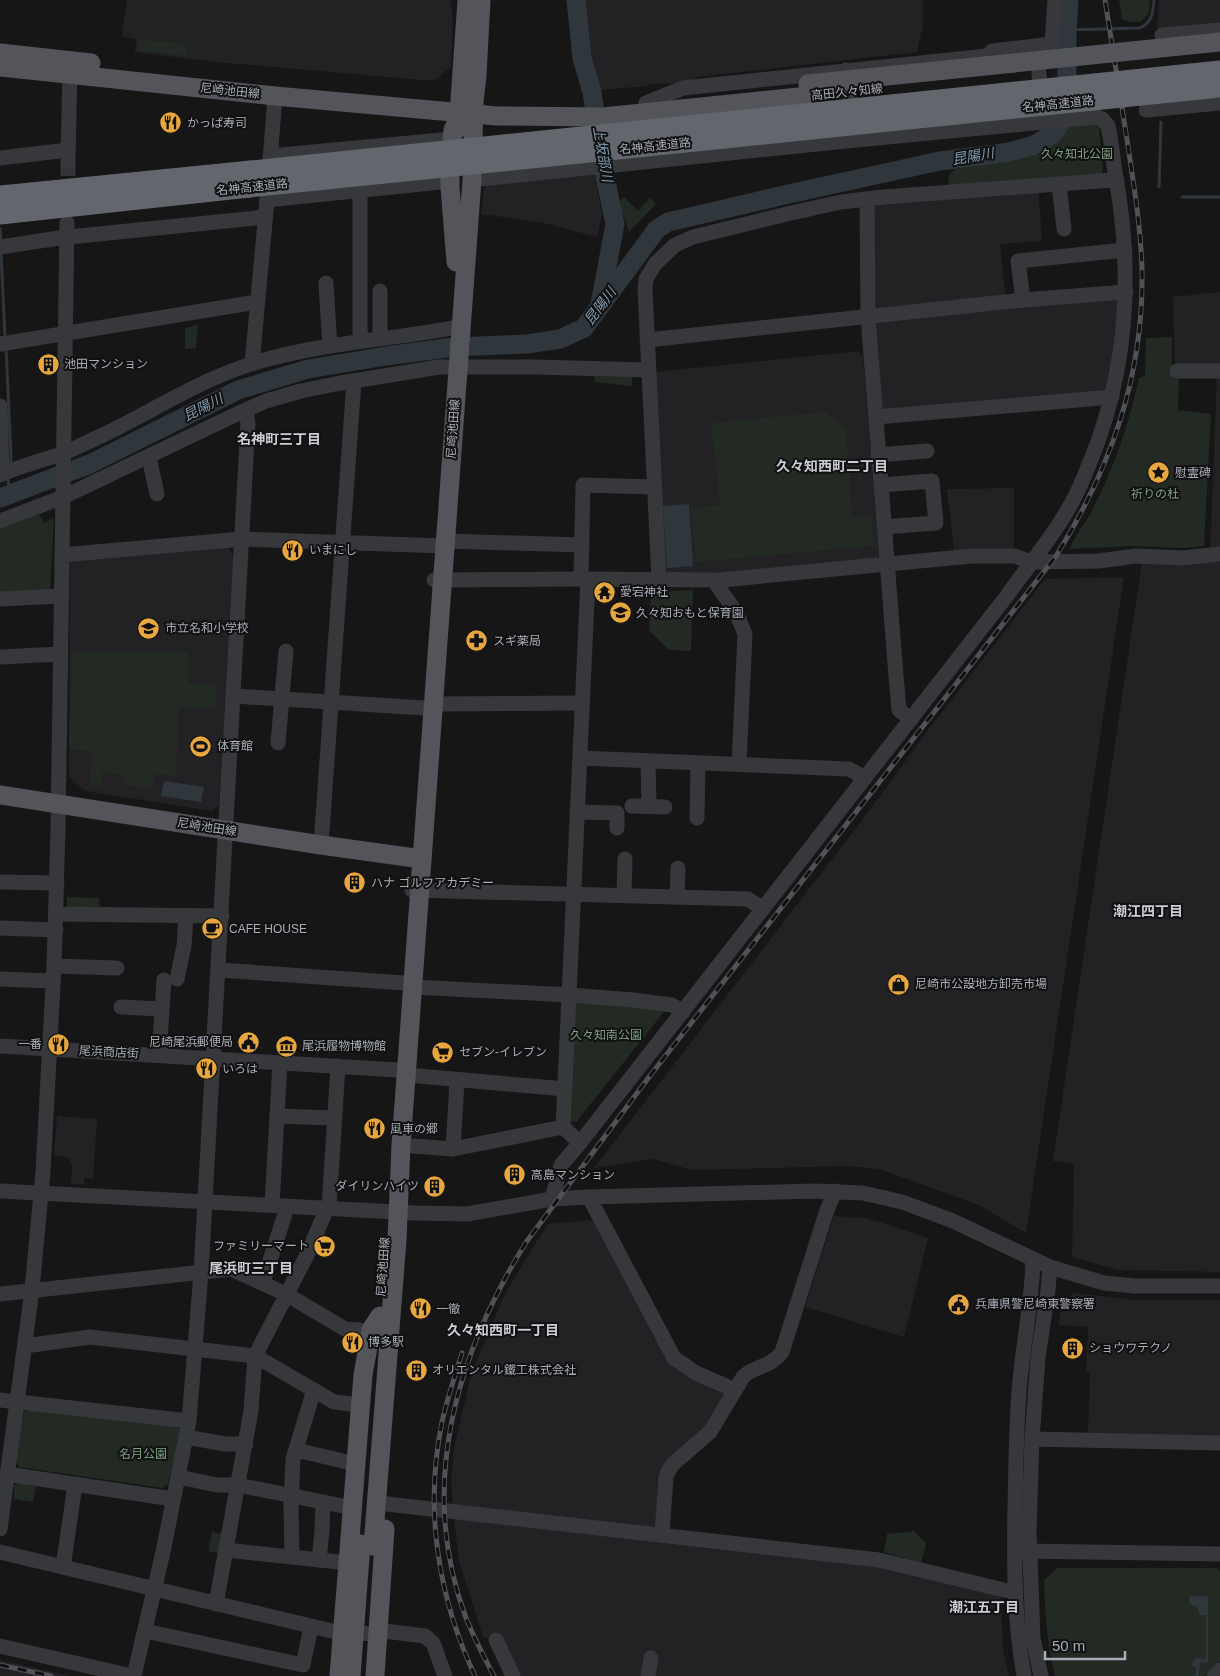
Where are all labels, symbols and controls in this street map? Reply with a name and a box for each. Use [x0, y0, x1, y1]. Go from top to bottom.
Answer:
street label: 尼崎池田線 [199, 81, 261, 101]
street label: 高田久々知線 [810, 81, 884, 103]
street label: 名神高速道路 [1021, 93, 1095, 115]
restaurant icon: かっぱ寿司 [159, 111, 183, 135]
place label: かっぱ寿司 [187, 116, 247, 130]
water label: 上坂部川 [590, 125, 616, 185]
street label: 名神高速道路 [618, 135, 692, 157]
water label: 昆陽川 [951, 144, 997, 168]
park label: 久々知北公園 [1041, 147, 1113, 161]
street label: 名神高速道路 [215, 176, 289, 198]
water label: 昆陽川 [581, 283, 620, 328]
building icon: 池田マンション [36, 352, 60, 376]
place label: 池田マンション [64, 357, 148, 371]
water label: 昆陽川 [181, 389, 227, 424]
street label: 尼崎池田線 [444, 399, 462, 459]
district label: 名神町三丁目 [237, 431, 321, 447]
district label: 久々知西町二丁目 [776, 458, 888, 474]
place icon: 慰霊碑 [1147, 461, 1171, 485]
place label: 慰霊碑 [1175, 466, 1211, 480]
park label: 祈りの杜 [1131, 487, 1179, 501]
restaurant icon: いまにし [281, 538, 305, 562]
place label: いまにし [309, 543, 357, 557]
temple icon: 愛宕神社 [592, 580, 616, 604]
place label: 愛宕神社 [620, 585, 668, 599]
school or university icon: 久々知おもと保育園 [608, 601, 632, 625]
place label: 久々知おもと保育園 [636, 606, 744, 620]
school or university icon: 市立名和小学校 [137, 616, 161, 640]
place label: 市立名和小学校 [165, 621, 249, 635]
pharmacy icon: スギ薬局 [465, 629, 489, 653]
place label: スギ薬局 [493, 634, 541, 648]
sports icon: 体育館 [189, 734, 213, 758]
place label: 体育館 [217, 739, 253, 753]
street label: 尼崎池田線 [176, 815, 238, 839]
building icon: ハナ ゴルフアカデミー [343, 871, 367, 895]
place label: ハナ ゴルフアカデミー [371, 876, 494, 890]
district label: 潮江四丁目 [1113, 903, 1183, 919]
cafe icon: CAFE HOUSE [201, 917, 225, 941]
place label: CAFE HOUSE [229, 922, 307, 936]
shop icon: 尼崎市公設地方卸売市場 [887, 972, 911, 996]
place label: 尼崎市公設地方卸売市場 [915, 977, 1047, 991]
park label: 久々知南公園 [570, 1028, 642, 1042]
public building icon: 尼崎尾浜郵便局 [237, 1030, 261, 1054]
restaurant icon: 一番 [46, 1032, 70, 1056]
museum icon: 尾浜履物博物館 [274, 1034, 298, 1058]
place label: 尼崎尾浜郵便局 [149, 1035, 233, 1049]
place label: 一番 [18, 1037, 42, 1051]
place label: 尾浜履物博物館 [302, 1039, 386, 1053]
supermarket icon: セブン-イレブン [431, 1040, 455, 1064]
street label: 尾浜商店街 [79, 1043, 139, 1061]
place label: セブン-イレブン [459, 1045, 547, 1059]
restaurant icon: いろは [194, 1057, 218, 1081]
place label: いろは [222, 1062, 258, 1076]
restaurant icon: 風車の郷 [362, 1117, 386, 1141]
place label: 風車の郷 [390, 1122, 438, 1136]
building icon: 高島マンション [503, 1163, 527, 1187]
place label: 高島マンション [531, 1168, 615, 1182]
building icon: ダイリンハイツ [423, 1174, 447, 1198]
place label: ダイリンハイツ [335, 1179, 419, 1193]
supermarket icon: ファミリーマート [313, 1234, 337, 1258]
street label: 尼崎池田線 [374, 1237, 392, 1297]
place label: ファミリーマート [213, 1239, 309, 1253]
district label: 尾浜町三丁目 [209, 1260, 293, 1276]
public building icon: 兵庫県警尼崎東警察署 [947, 1292, 971, 1316]
restaurant icon: 一徹 [408, 1297, 432, 1321]
place label: 兵庫県警尼崎東警察署 [975, 1297, 1095, 1311]
place label: 一徹 [436, 1302, 461, 1316]
district label: 久々知西町一丁目 [447, 1322, 559, 1338]
restaurant icon: 博多駅 [340, 1330, 364, 1354]
place label: 博多駅 [368, 1335, 404, 1349]
building icon: ショウワテクノ [1061, 1336, 1085, 1360]
place label: ショウワテクノ [1089, 1341, 1172, 1355]
building icon: オリエンタル鐵工株式会社 [404, 1358, 428, 1382]
place label: オリエンタル鐵工株式会社 [432, 1363, 576, 1377]
park label: 名月公園 [119, 1447, 167, 1461]
district label: 潮江五丁目 [949, 1599, 1019, 1615]
scale bar [1045, 1628, 1125, 1660]
text: 50 m [1052, 1637, 1085, 1654]

